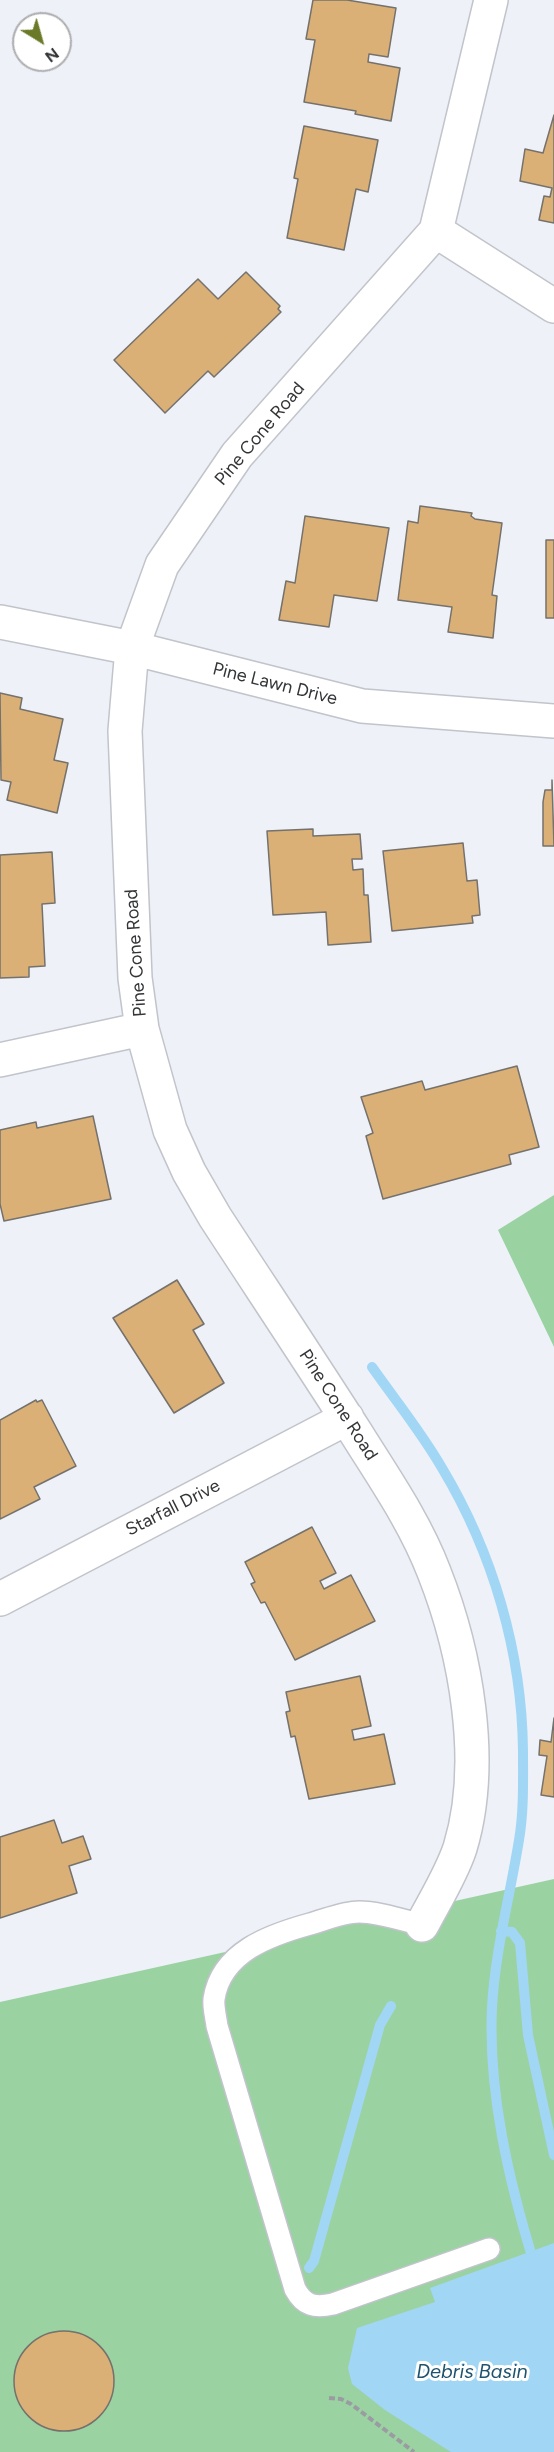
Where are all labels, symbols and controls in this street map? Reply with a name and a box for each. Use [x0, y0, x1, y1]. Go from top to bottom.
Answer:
north arrow [12, 12, 72, 72]
text: N [41, 44, 63, 66]
street label: Pine Cone Road [211, 378, 309, 490]
street label: Pine Lawn Drive [211, 658, 339, 710]
street label: Pine Cone Road [121, 888, 151, 1018]
street label: Pine Cone Road [294, 1345, 382, 1465]
street label: Starfall Drive [122, 1475, 224, 1541]
water label: Debris Basin [416, 2360, 528, 2384]

